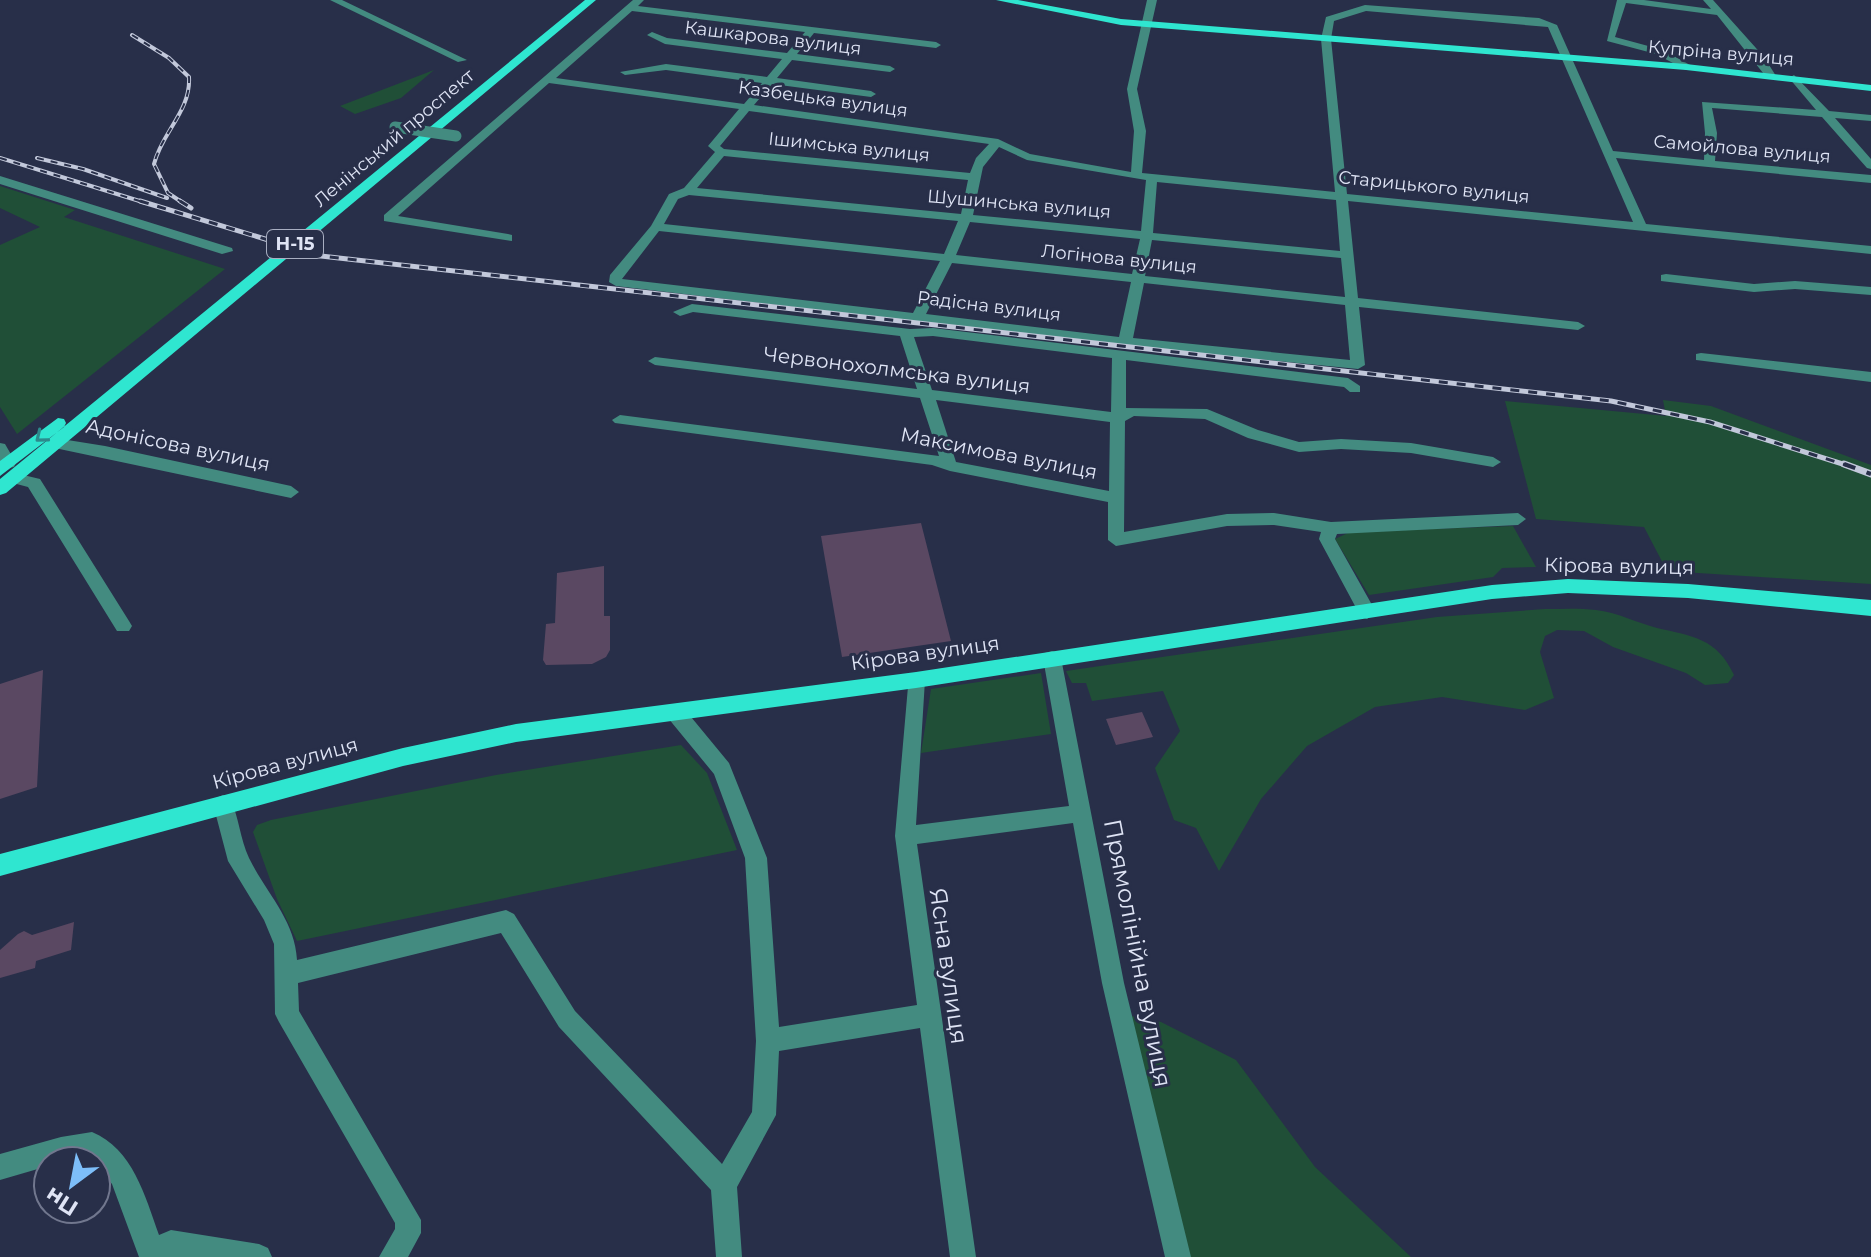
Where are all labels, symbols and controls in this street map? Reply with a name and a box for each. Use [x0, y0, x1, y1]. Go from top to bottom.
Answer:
street label: Кашкарова вулиця [683, 16, 863, 60]
street label: Купріна вулиця [1647, 36, 1795, 70]
street label: Ленінський проспект [309, 64, 479, 212]
street label: Казбецька вулиця [737, 76, 909, 122]
street label: Ішимська вулиця [767, 128, 931, 166]
street label: Самойлова вулиця [1652, 130, 1832, 168]
street label: Старицького вулиця [1337, 166, 1531, 208]
street label: Шушинська вулиця [926, 185, 1112, 223]
road number: Н-15 [267, 230, 323, 258]
street label: Логінова вулиця [1040, 240, 1198, 278]
street label: Радісна вулиця [916, 286, 1062, 326]
street label: Червонохолмська вулиця [762, 342, 1032, 398]
street label: Адонісова вулиця [84, 414, 272, 476]
street label: Максимова вулиця [899, 422, 1099, 484]
one-way arrow [35, 427, 50, 442]
street label: Кірова вулиця [1544, 553, 1694, 579]
street label: Кірова вулиця [849, 631, 1001, 675]
street label: Кірова вулиця [210, 732, 360, 794]
street label: Прямолінійна вулиця [1098, 817, 1178, 1089]
street label: Ясна вулиця [924, 886, 974, 1046]
north arrow [32, 1145, 112, 1225]
text: Пн [40, 1181, 83, 1222]

